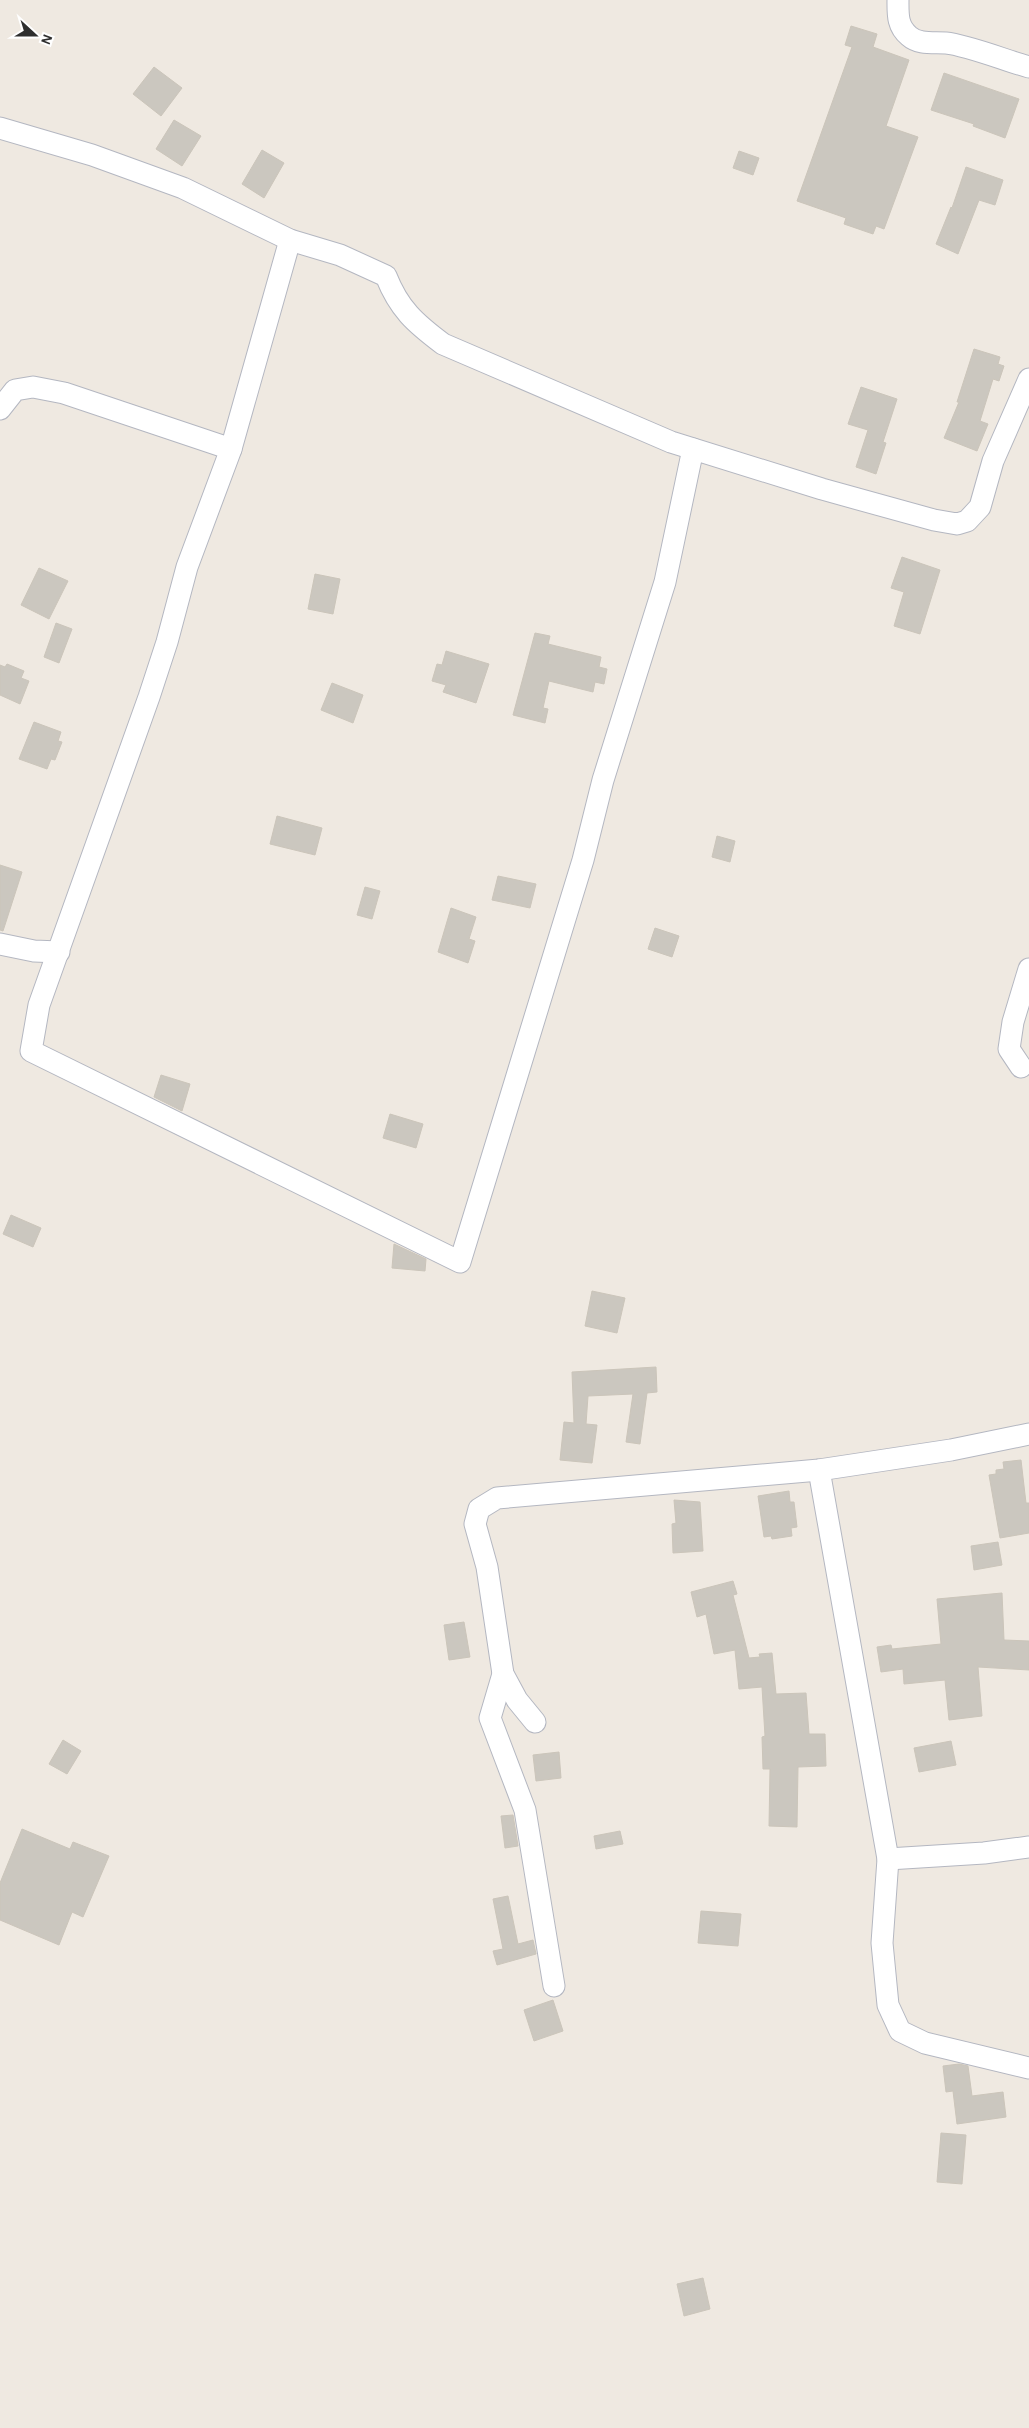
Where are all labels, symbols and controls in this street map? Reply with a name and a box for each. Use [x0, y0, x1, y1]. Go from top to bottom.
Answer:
north arrow [10, 10, 60, 60]
text: N [38, 32, 54, 46]

